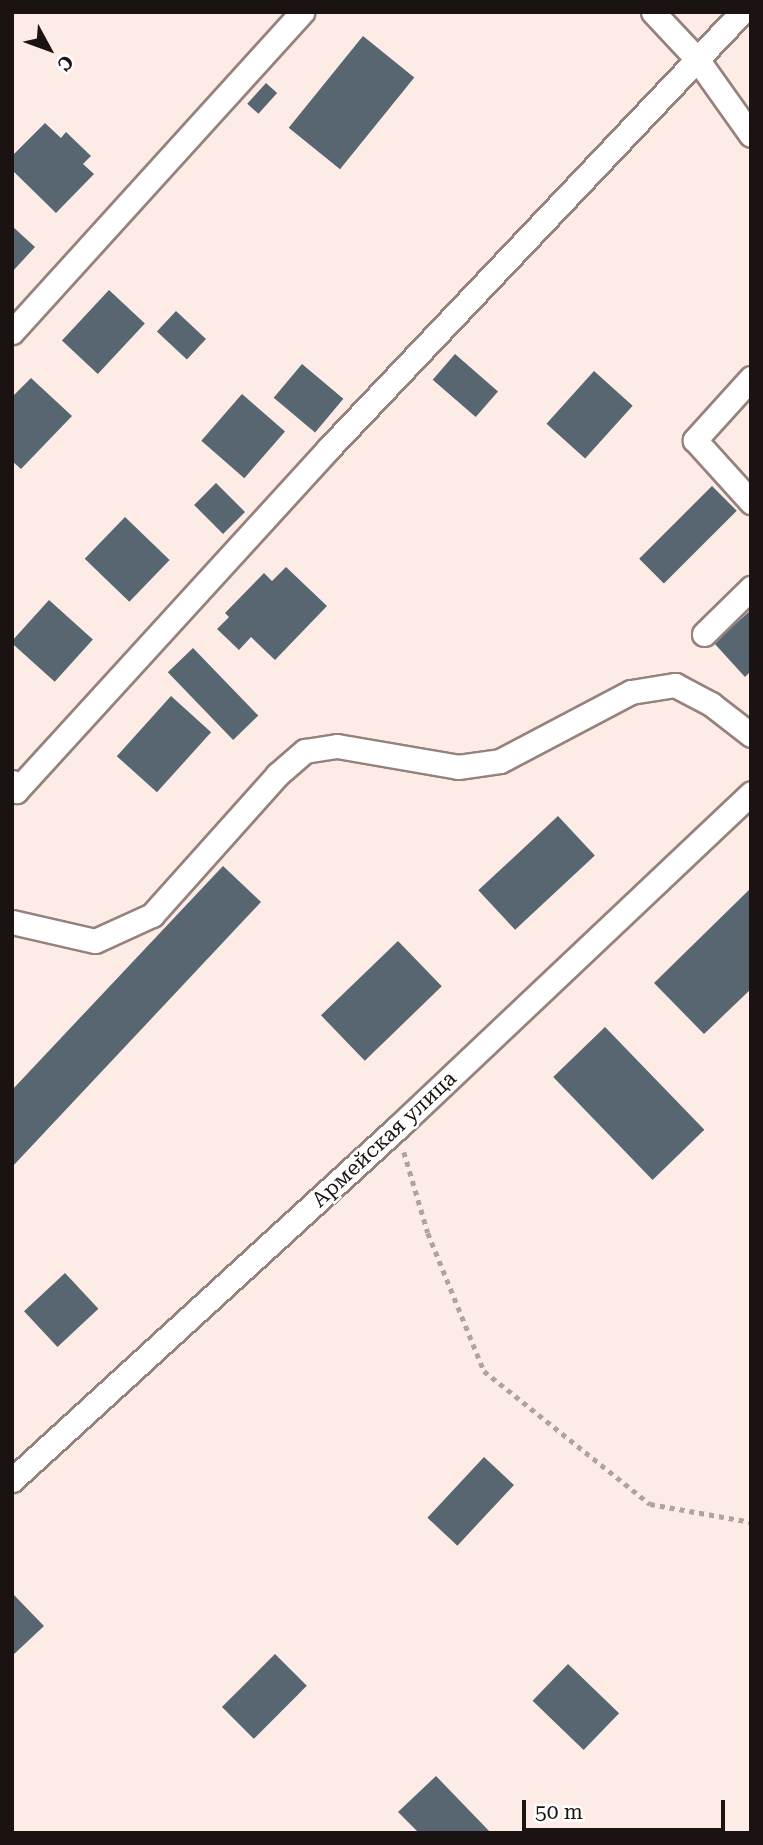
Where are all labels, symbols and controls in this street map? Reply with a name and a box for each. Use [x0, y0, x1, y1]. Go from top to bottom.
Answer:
north arrow [14, 14, 84, 84]
text: С [52, 51, 78, 76]
street label: Армейская улица [307, 1066, 461, 1212]
scale bar [525, 1786, 728, 1830]
text: 50 m [535, 1800, 583, 1824]

